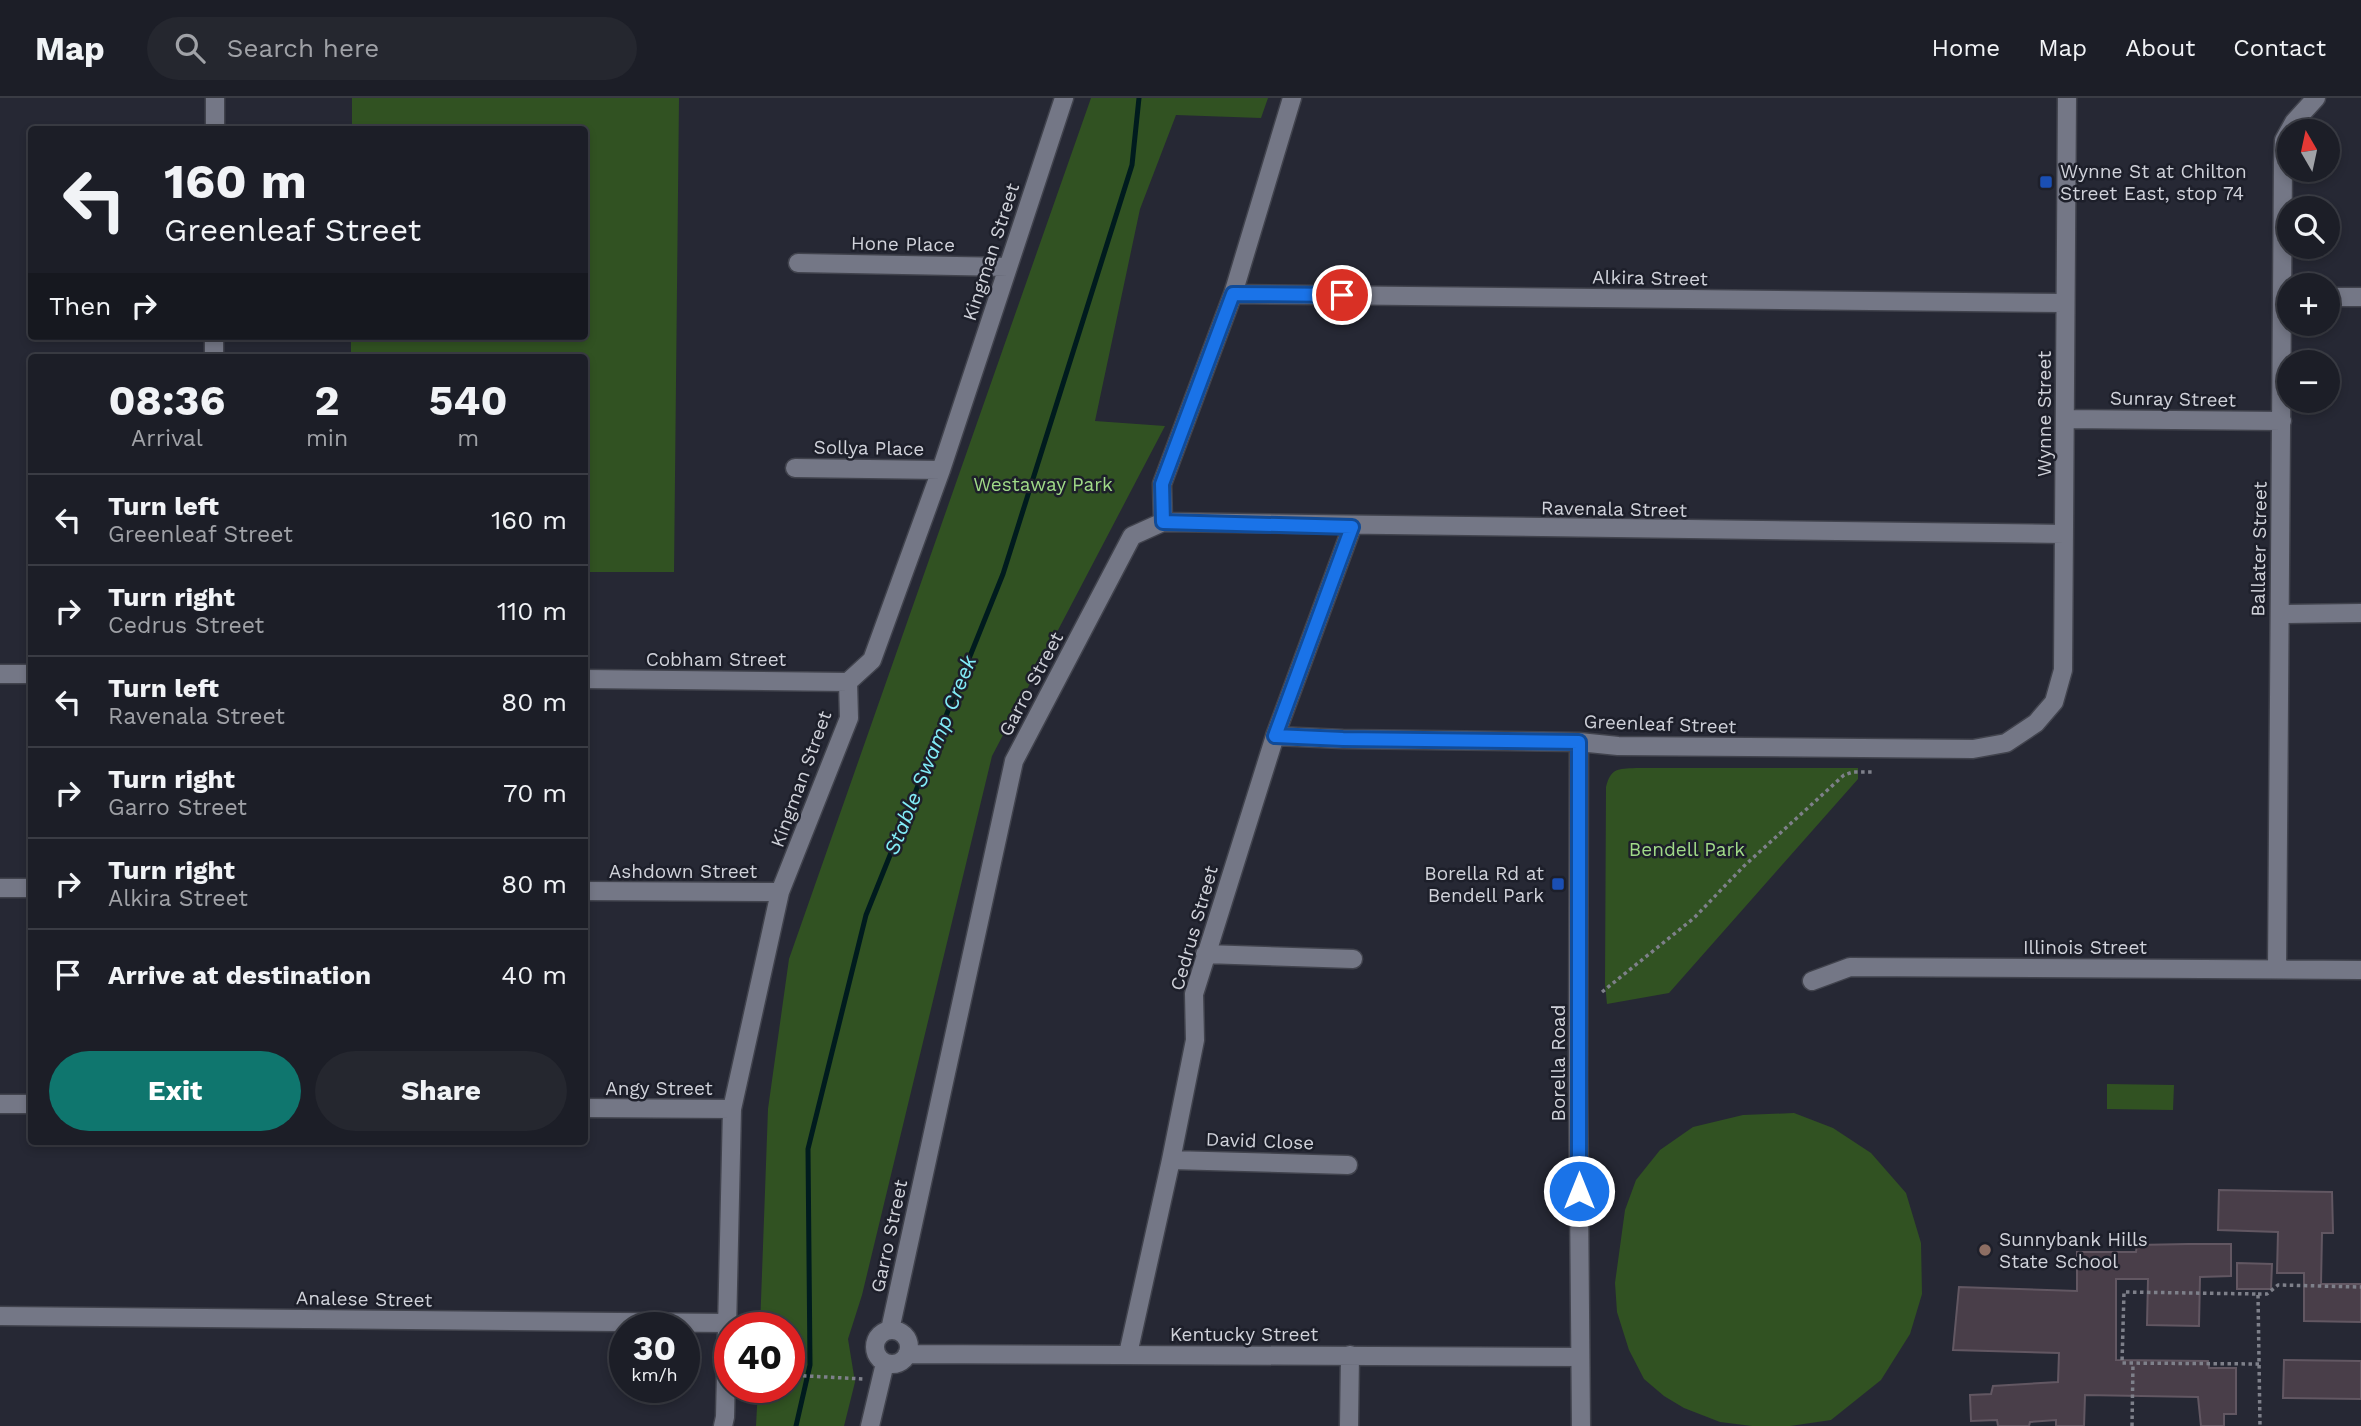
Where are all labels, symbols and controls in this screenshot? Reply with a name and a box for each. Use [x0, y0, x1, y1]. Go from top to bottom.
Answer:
search box [147, 17, 637, 80]
text: Map [35, 29, 105, 68]
icon: search [171, 29, 209, 67]
text: Search here [227, 33, 379, 63]
text: Home [1932, 34, 2000, 62]
text: Map [2038, 34, 2087, 62]
text: About [2125, 34, 2195, 62]
text: Contact [2233, 34, 2326, 62]
north arrow [2277, 119, 2340, 182]
map controls [2277, 119, 2340, 413]
text: 160 m [164, 152, 307, 210]
icon: left [49, 154, 140, 245]
place label: Wynne St at Chilton Street East, stop 74 [2060, 160, 2247, 205]
marker: Wynne St at Chilton Street East, stop 74 [2038, 174, 2054, 190]
street label: Kingman Street [958, 180, 1024, 324]
button: search [2277, 196, 2340, 259]
text: Greenleaf Street [164, 211, 421, 249]
street label: Hone Place [851, 232, 955, 256]
pin [1312, 265, 1372, 325]
street label: Alkira Street [1592, 265, 1708, 291]
button: + [2277, 273, 2340, 336]
icon: arrive [1323, 276, 1361, 314]
icon: right [125, 287, 163, 325]
text: Then [49, 291, 111, 321]
button: − [2277, 350, 2340, 413]
street label: Wynne Street [2033, 351, 2056, 477]
text: 08:36 [109, 376, 225, 425]
text: 2 [315, 376, 340, 425]
text: 540 [429, 376, 507, 425]
street label: Sunray Street [2110, 386, 2236, 412]
text: Arrival [131, 425, 203, 452]
text: min [306, 425, 348, 452]
text: m [457, 425, 479, 452]
street label: Sollya Place [813, 436, 925, 460]
park label: Westaway Park [973, 473, 1113, 496]
street label: Ballater Street [2246, 481, 2272, 617]
text: Turn left [108, 491, 219, 521]
street label: Ravenala Street [1541, 496, 1687, 522]
icon: left [49, 501, 87, 539]
text: 160 m [491, 505, 567, 535]
text: Greenleaf Street [108, 521, 293, 548]
text: Turn right [108, 582, 235, 612]
icon: right [49, 592, 87, 630]
text: 110 m [497, 596, 567, 626]
text: Cedrus Street [108, 612, 264, 639]
street label: Garro Street [994, 628, 1068, 740]
street label: Cobham Street [646, 648, 786, 671]
water label: Stable Swamp Creek [878, 651, 982, 858]
text: Turn left [108, 673, 219, 703]
icon: left [49, 683, 87, 721]
text: 80 m [501, 687, 567, 717]
text: Ravenala Street [108, 703, 285, 730]
street label: Kingman Street [766, 708, 836, 850]
street label: Greenleaf Street [1583, 710, 1737, 738]
text: Turn right [108, 764, 235, 794]
icon: right [49, 774, 87, 812]
text: 70 m [503, 778, 567, 808]
text: Garro Street [108, 794, 247, 821]
park label: Bendell Park [1629, 838, 1745, 861]
text: Turn right [108, 855, 235, 885]
street label: Ashdown Street [609, 860, 757, 883]
place label: Borella Rd at Bendell Park [1424, 862, 1544, 907]
street label: Cedrus Street [1165, 863, 1223, 993]
icon: right [49, 865, 87, 903]
text: 80 m [501, 869, 567, 899]
marker: Borella Rd at Bendell Park [1550, 876, 1566, 892]
text: Alkira Street [108, 885, 248, 912]
street label: Illinois Street [2023, 936, 2147, 959]
icon: arrive [49, 956, 87, 994]
text: Arrive at destination [108, 960, 371, 990]
text: 40 m [501, 960, 567, 990]
street label: Borella Road [1547, 1004, 1570, 1122]
button: Exit [49, 1051, 301, 1131]
button: Share [315, 1051, 567, 1131]
street label: Angy Street [605, 1077, 713, 1100]
street label: David Close [1205, 1128, 1315, 1154]
position arrow [1542, 1154, 1616, 1228]
street label: Garro Street [866, 1177, 912, 1295]
place label: Sunnybank Hills State School [1999, 1228, 2148, 1273]
marker: Sunnybank Hills State School [1977, 1242, 1993, 1258]
street label: Analese Street [296, 1286, 432, 1312]
speed limit sign: 40 [714, 1312, 805, 1403]
street label: Kentucky Street [1170, 1323, 1318, 1346]
text: 30 [633, 1327, 676, 1369]
text: km/h [631, 1364, 678, 1385]

